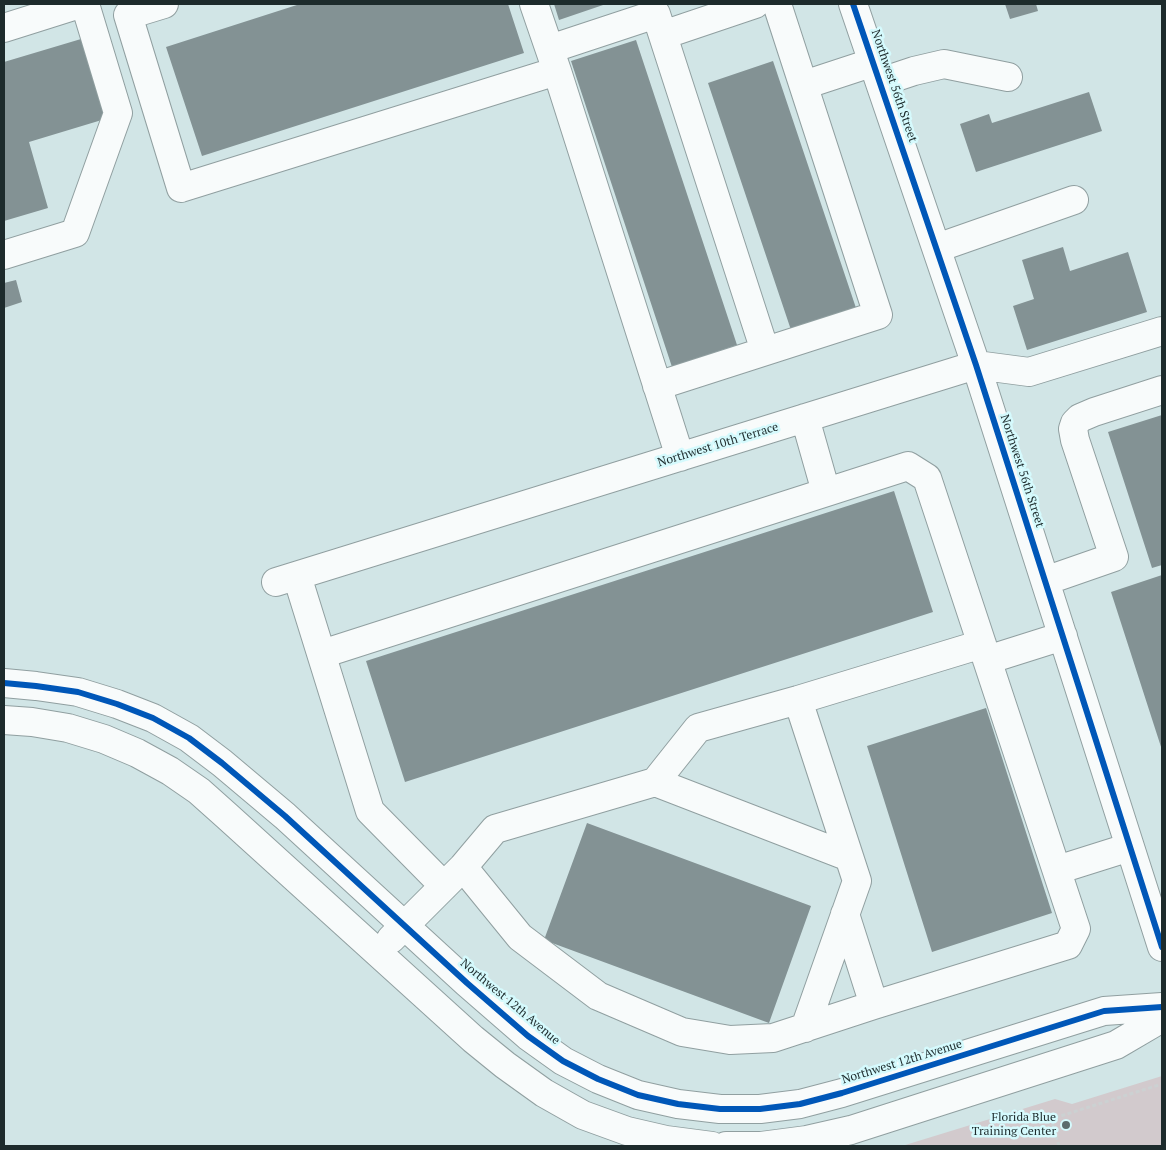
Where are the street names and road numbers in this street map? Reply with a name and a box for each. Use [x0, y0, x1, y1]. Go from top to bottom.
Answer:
street label: Northwest 56th Street [868, 28, 920, 144]
street label: Northwest 56th Street [997, 413, 1047, 529]
street label: Northwest 10th Terrace [656, 420, 780, 470]
street label: Northwest 12th Avenue [457, 956, 563, 1048]
street label: Northwest 12th Avenue [840, 1037, 964, 1087]

